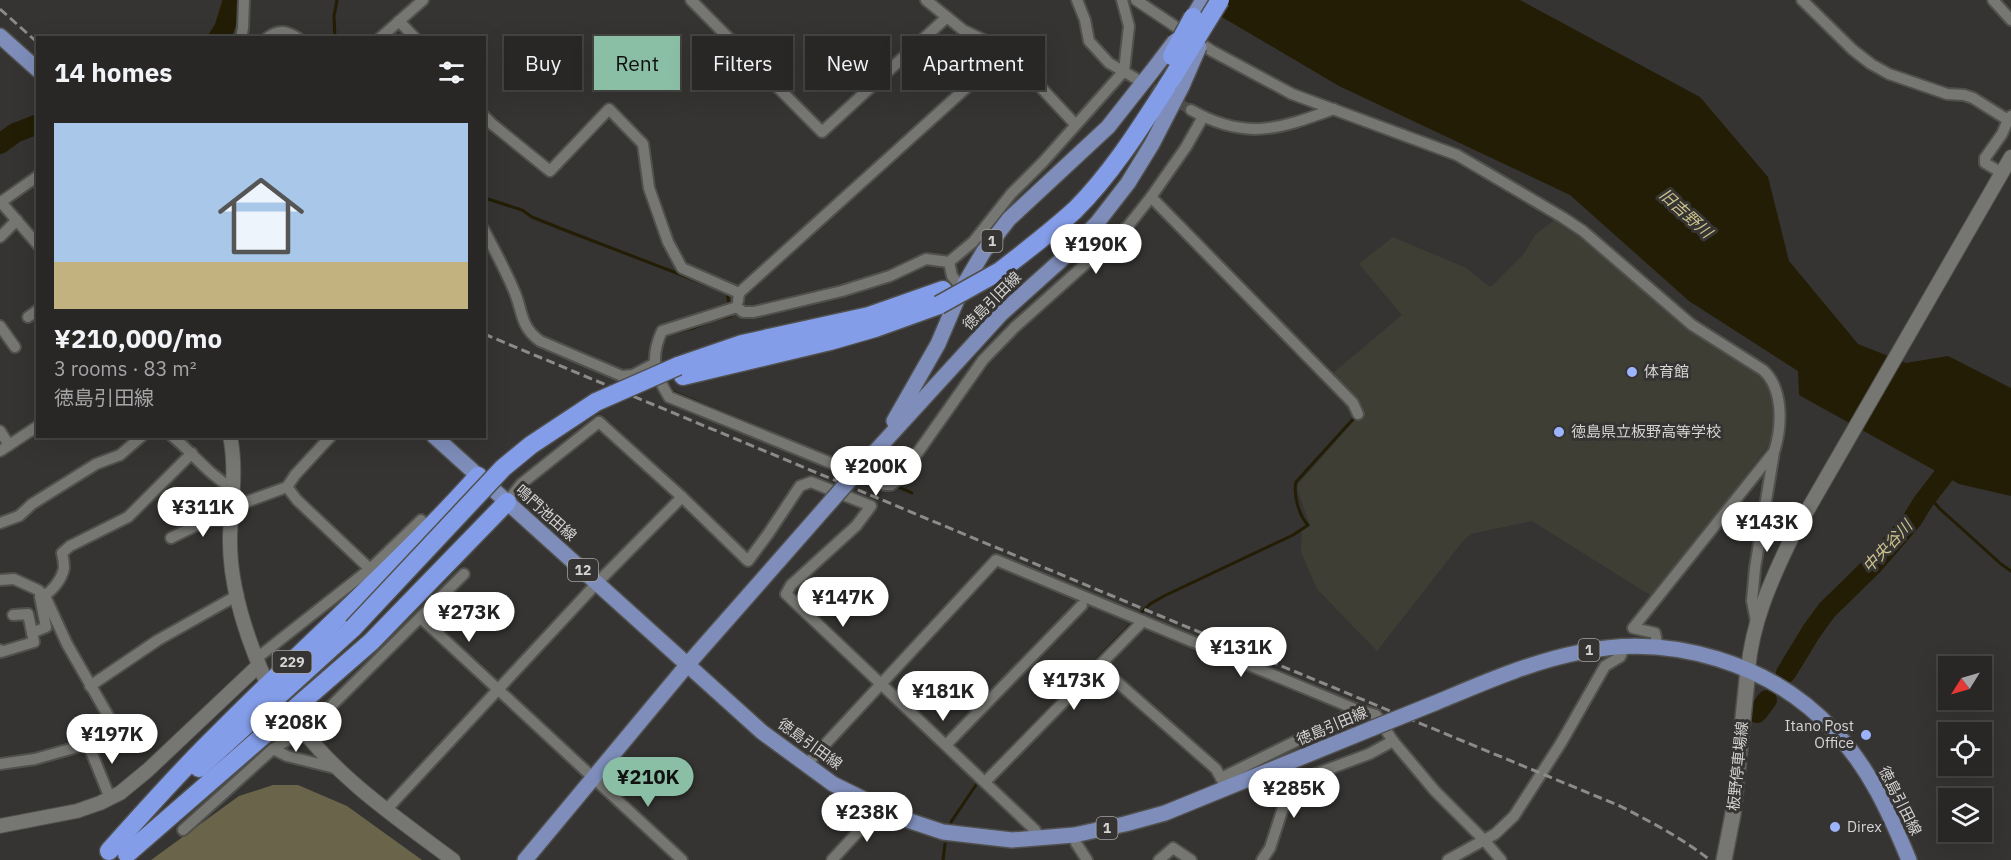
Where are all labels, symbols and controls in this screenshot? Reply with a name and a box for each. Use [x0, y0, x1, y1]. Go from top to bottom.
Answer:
chip: Buy [504, 36, 582, 90]
chip: Rent [594, 36, 680, 90]
chip: Filters [692, 36, 793, 90]
chip: New [805, 36, 890, 90]
chip: Apartment [902, 36, 1045, 90]
text: 14 homes [54, 55, 172, 89]
icon: filters [435, 56, 468, 89]
icon: home [207, 162, 315, 270]
water label: 旧吉野川 [1656, 184, 1718, 243]
pin: ¥190K [1054, 224, 1138, 275]
road number: 1 [982, 230, 1002, 252]
text: ¥190K [1065, 230, 1127, 257]
street label: 徳島引田線 [958, 267, 1025, 334]
text: ¥210,000/mo [54, 321, 222, 355]
text: 3 rooms · 83 m² [54, 355, 197, 382]
place label: 体育館 [1644, 362, 1689, 381]
marker: 体育館 [1625, 365, 1639, 379]
text: 徳島引田線 [54, 384, 154, 411]
place label: 徳島県立板野高等学校 [1571, 422, 1721, 441]
marker: 徳島県立板野高等学校 [1552, 425, 1566, 439]
pin: ¥200K [834, 446, 918, 497]
text: ¥200K [845, 452, 907, 479]
street label: 鳴門池田線 [512, 480, 581, 545]
pin: ¥311K [161, 487, 245, 538]
text: ¥311K [172, 493, 234, 520]
pin: ¥143K [1725, 502, 1809, 553]
text: ¥143K [1736, 508, 1798, 535]
water label: 中央谷川 [1858, 514, 1917, 576]
road number: 12 [568, 559, 598, 581]
pin: ¥147K [801, 577, 885, 628]
text: ¥147K [812, 583, 874, 610]
pin: ¥273K [427, 592, 511, 643]
text: ¥273K [438, 598, 500, 625]
pin: ¥131K [1199, 627, 1283, 678]
text: ¥131K [1210, 633, 1272, 660]
road number: 1 [1578, 639, 1600, 661]
road number: 229 [272, 651, 312, 673]
north arrow [1938, 656, 1992, 710]
map controls [1938, 656, 1992, 842]
pin: ¥173K [1032, 660, 1116, 711]
text: ¥173K [1043, 666, 1105, 693]
pin: ¥181K [901, 671, 985, 722]
text: ¥181K [912, 677, 974, 704]
pin: ¥208K [254, 702, 338, 753]
street label: 徳島引田線 [1294, 702, 1370, 749]
text: ¥208K [265, 708, 327, 735]
pin: ¥197K [70, 714, 154, 765]
street label: 徳島引田線 [774, 714, 846, 773]
place label: Itano Post Office [1785, 716, 1854, 752]
text: ¥197K [81, 720, 143, 747]
street label: 板野停車場線 [1723, 720, 1752, 812]
button: locate [1938, 722, 1992, 776]
marker: Itano Post Office [1859, 728, 1873, 742]
pin: ¥210K [606, 757, 690, 808]
text: ¥210K [617, 763, 679, 790]
street label: 徳島引田線 [1875, 763, 1926, 839]
pin: ¥285K [1252, 768, 1336, 819]
text: ¥285K [1263, 774, 1325, 801]
button: layers [1938, 788, 1992, 842]
pin: ¥238K [825, 792, 909, 843]
text: ¥238K [836, 798, 898, 825]
road number: 1 [1096, 817, 1118, 839]
place label: Direx [1847, 817, 1882, 836]
marker: Direx [1828, 820, 1842, 834]

